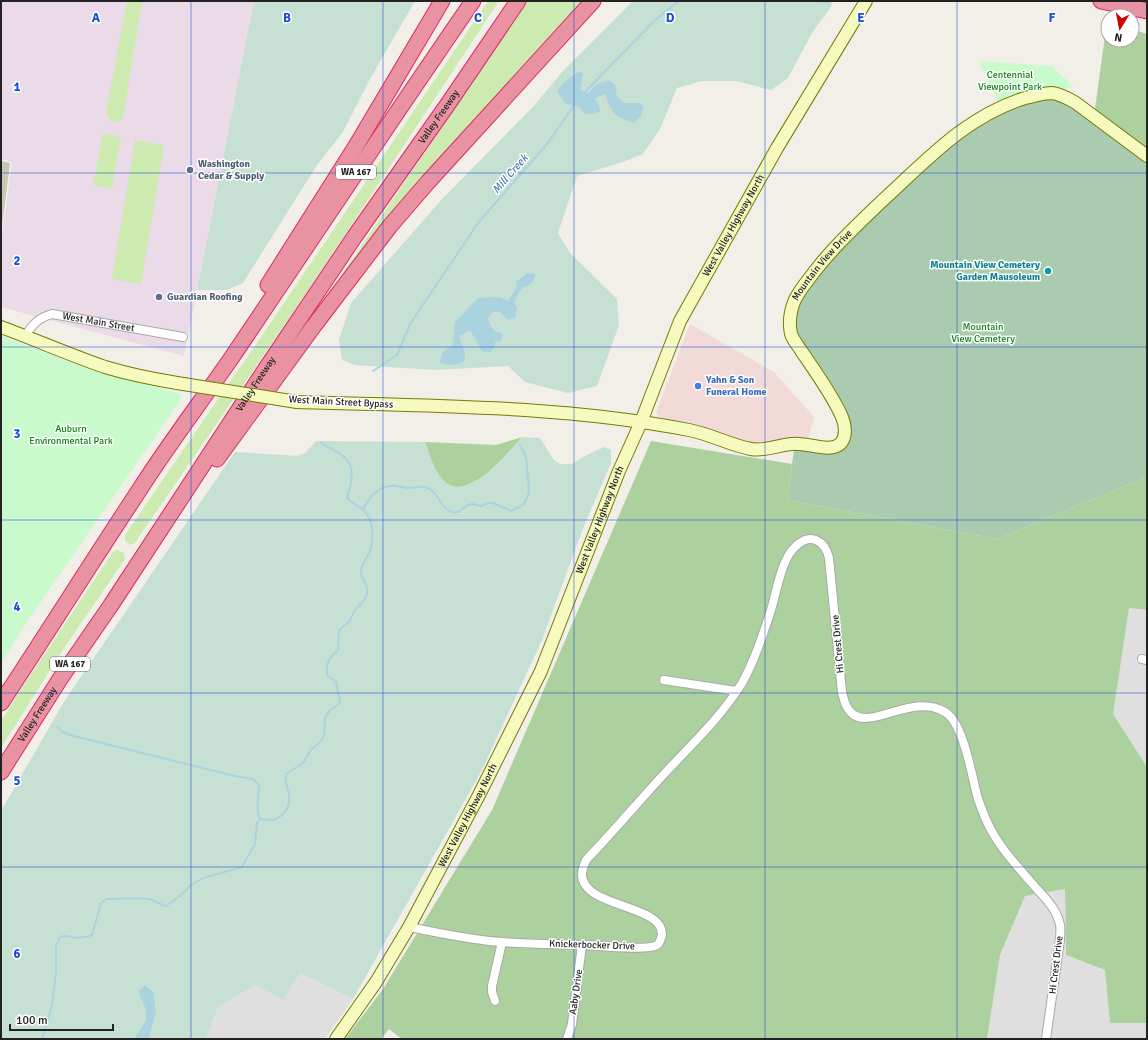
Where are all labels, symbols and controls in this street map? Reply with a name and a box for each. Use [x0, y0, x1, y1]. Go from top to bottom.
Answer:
north arrow [1100, 8, 1140, 48]
text: A [92, 10, 101, 26]
text: B [283, 10, 291, 26]
text: C [474, 10, 482, 26]
text: D [666, 10, 675, 26]
text: E [857, 10, 865, 26]
text: F [1049, 10, 1056, 26]
text: N [1113, 30, 1123, 44]
park label: Centennial Viewpoint Park [978, 69, 1042, 93]
text: 1 [13, 79, 21, 95]
street label: Valley Freeway [416, 87, 462, 146]
water label: Mill Creek [489, 151, 532, 196]
place label: Washington Cedar & Supply [198, 158, 264, 182]
marker: Washington Cedar & Supply [185, 165, 195, 175]
road number: WA 167 [336, 165, 376, 179]
street label: West Valley Highway North [700, 172, 767, 279]
street label: Mountain View Drive [789, 227, 855, 303]
text: 2 [13, 253, 21, 269]
place label: Mountain View Cemetery Garden Mausoleum [930, 259, 1040, 283]
marker: Mountain View Cemetery Garden Mausoleum [1043, 266, 1053, 276]
place label: Guardian Roofing [167, 291, 243, 303]
marker: Guardian Roofing [154, 292, 164, 302]
street label: West Main Street [62, 310, 136, 334]
park label: Mountain View Cemetery [951, 321, 1015, 345]
street label: Valley Freeway [233, 354, 278, 414]
place label: Yahn & Son Funeral Home [705, 374, 766, 398]
marker: Yahn & Son Funeral Home [693, 381, 703, 391]
street label: West Main Street Bypass [288, 393, 394, 411]
park label: Auburn Environmental Park [29, 423, 113, 447]
text: 3 [13, 426, 21, 442]
street label: West Valley Highway North [573, 464, 627, 576]
text: 4 [13, 599, 21, 615]
street label: Hi Crest Drive [829, 614, 847, 674]
road number: WA 167 [50, 657, 90, 671]
street label: Valley Freeway [15, 684, 60, 744]
street label: West Valley Highway North [436, 762, 500, 869]
text: 5 [13, 773, 21, 789]
street label: Hi Crest Drive [1046, 935, 1066, 995]
street label: Knickerbocker Drive [549, 938, 635, 952]
text: 6 [13, 946, 21, 962]
street label: Aaby Drive [567, 969, 585, 1015]
scale bar [10, 1006, 113, 1032]
text: 100 m [16, 1013, 48, 1028]

